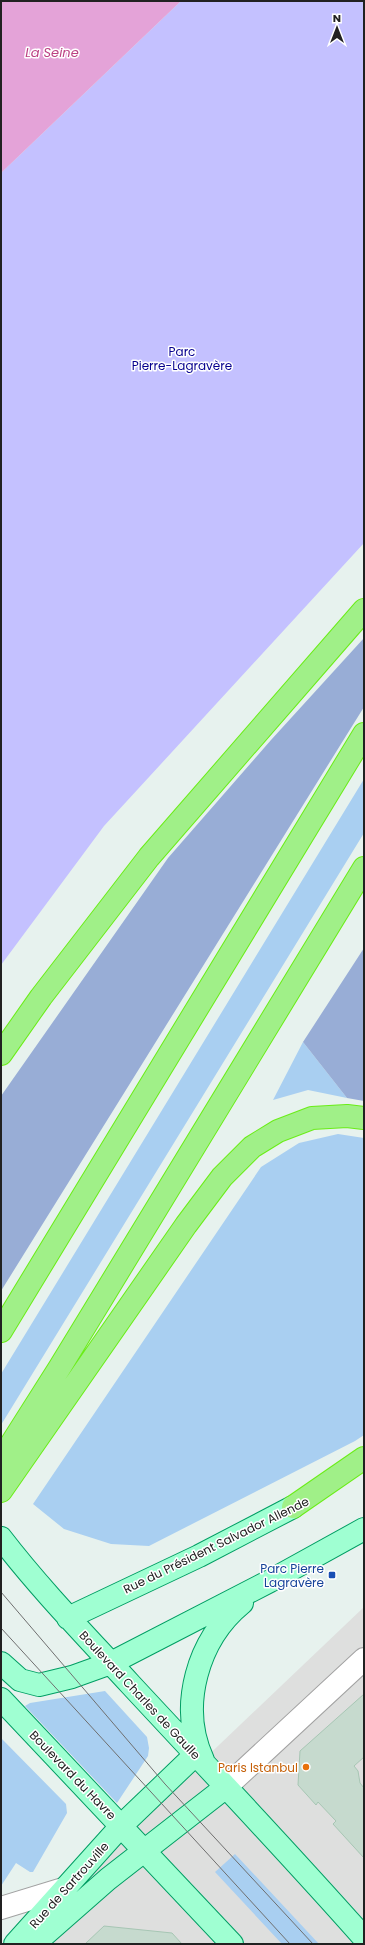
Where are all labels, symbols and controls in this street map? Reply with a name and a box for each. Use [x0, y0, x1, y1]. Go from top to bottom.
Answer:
north arrow [317, 8, 357, 48]
text: N [333, 10, 341, 26]
water label: La Seine [25, 43, 79, 62]
park label: Parc Pierre-Lagravère [132, 343, 232, 374]
street label: Rue du Président Salvador Allende [120, 1493, 312, 1597]
place label: Parc Pierre Lagravère [260, 1560, 324, 1591]
marker: Parc Pierre Lagravère [327, 1570, 337, 1580]
street label: Boulevard Charles de Gaulle [76, 1627, 204, 1763]
street label: Boulevard du Havre [26, 1727, 120, 1823]
place label: Paris Istanbul [218, 1759, 298, 1776]
marker: Paris Istanbul [301, 1762, 311, 1772]
street label: Rue de Sartrouville [25, 1838, 113, 1932]

